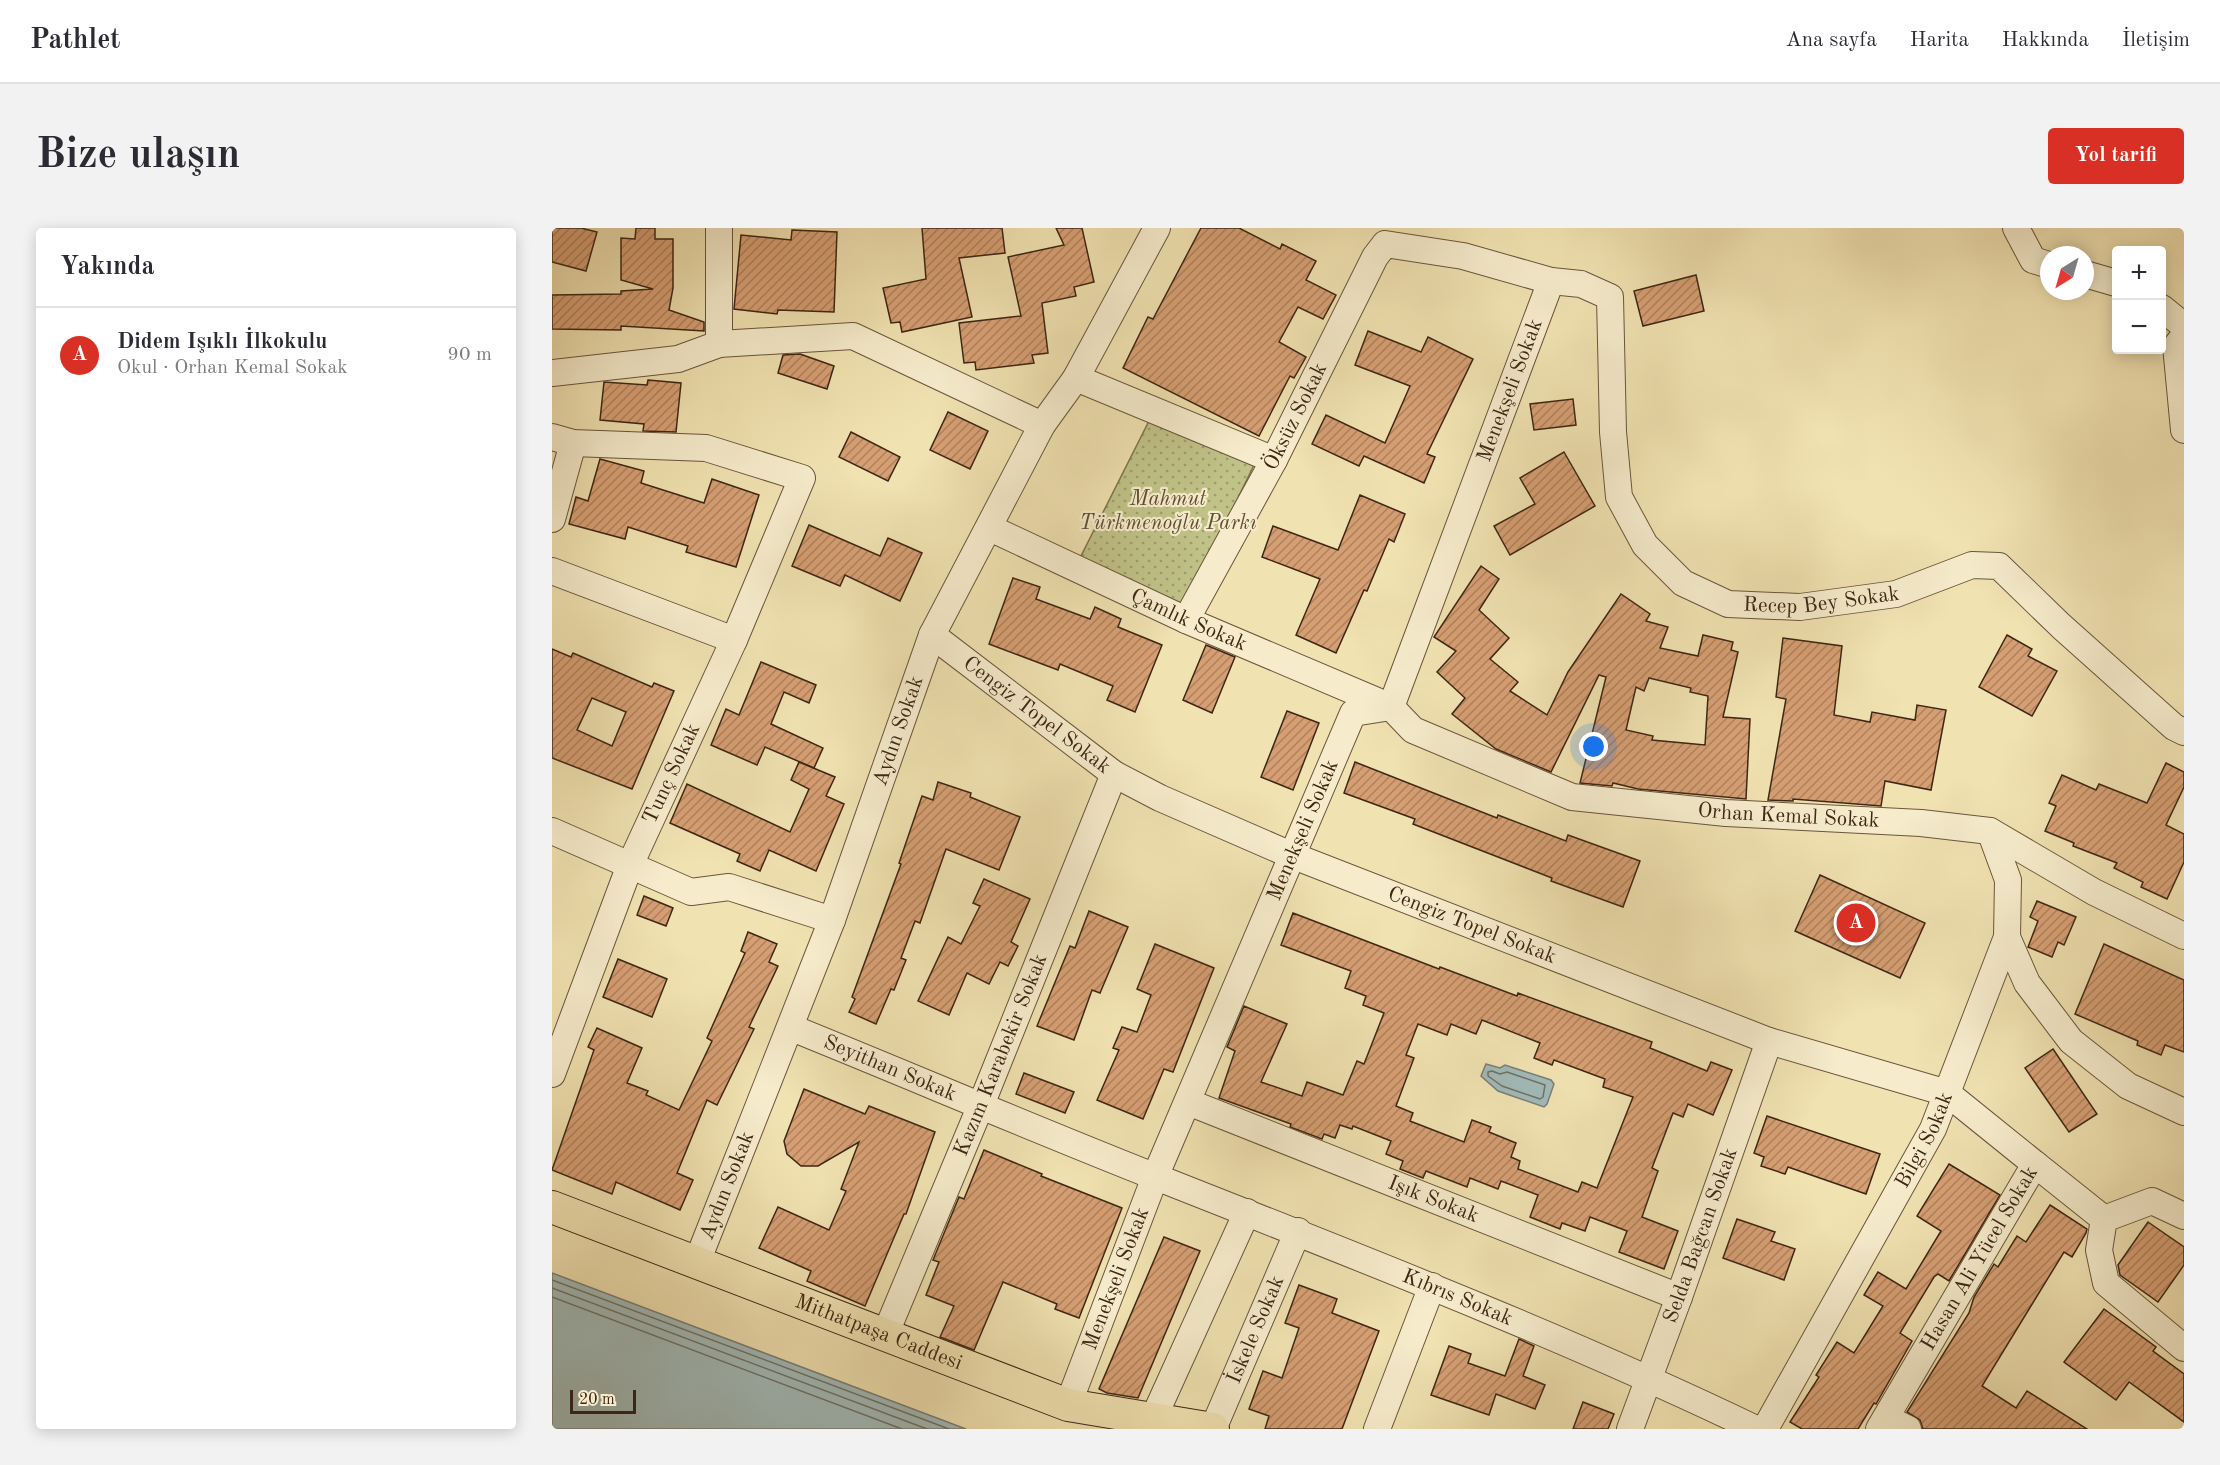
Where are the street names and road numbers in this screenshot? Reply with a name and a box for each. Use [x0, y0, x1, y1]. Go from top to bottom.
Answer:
street label: Menekşeli Sokak [1473, 316, 1546, 465]
street label: Öksüz Sokak [1256, 360, 1331, 474]
street label: Recep Bey Sokak [1743, 583, 1901, 618]
street label: Çamlık Sokak [1127, 585, 1250, 655]
street label: Cengiz Topel Sokak [959, 652, 1114, 778]
street label: Aydın Sokak [869, 673, 927, 789]
street label: Tunç Sokak [640, 720, 704, 827]
street label: Menekşeli Sokak [1264, 757, 1342, 904]
street label: Orhan Kemal Sokak [1697, 800, 1880, 831]
street label: Cengiz Topel Sokak [1385, 883, 1559, 968]
street label: Kazım Karabekir Sokak [950, 951, 1051, 1159]
street label: Seyithan Sokak [821, 1032, 960, 1105]
street label: Bilgi Sokak [1892, 1089, 1957, 1192]
street label: Aydın Sokak [696, 1128, 758, 1243]
street label: Selda Bağcan Sokak [1660, 1145, 1741, 1326]
street label: Hasan Ali Yücel Sokak [1917, 1163, 2042, 1354]
street label: Işık Sokak [1385, 1172, 1482, 1227]
street label: Menekşeli Sokak [1079, 1205, 1153, 1353]
street label: Kıbrıs Sokak [1399, 1266, 1516, 1330]
street label: İskele Sokak [1220, 1273, 1288, 1387]
street label: Mithatpaşa Caddesi [792, 1291, 965, 1374]

